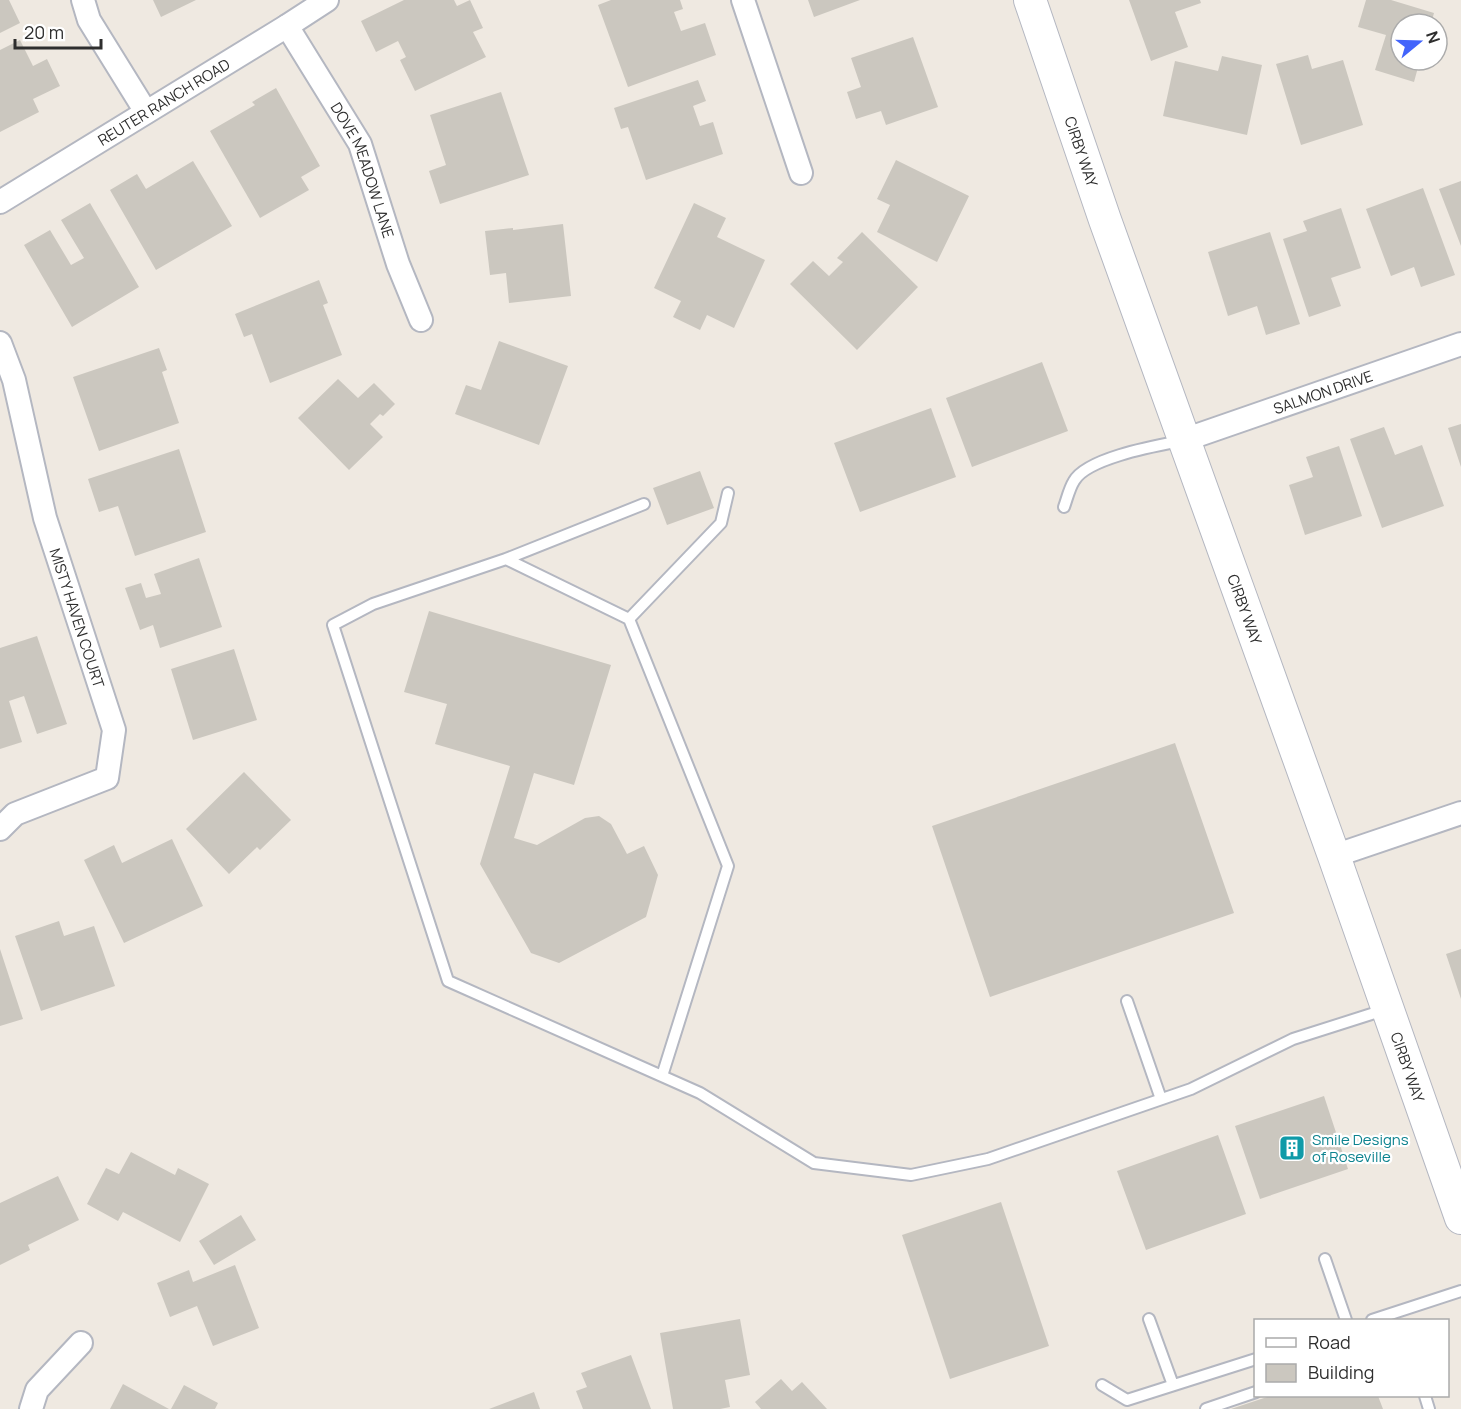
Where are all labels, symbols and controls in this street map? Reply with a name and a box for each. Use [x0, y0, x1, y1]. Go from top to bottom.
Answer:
scale bar [15, 12, 100, 50]
north arrow [1389, 12, 1449, 72]
text: 20 m [24, 20, 64, 44]
text: N [1421, 28, 1445, 46]
street label: REUTER RANCH ROAD [94, 53, 234, 150]
street label: DOVE MEADOW LANE [326, 98, 400, 241]
street label: CIRBY WAY [1060, 113, 1104, 190]
street label: SALMON DRIVE [1270, 365, 1375, 419]
street label: MISTY HAVEN COURT [45, 545, 110, 690]
street label: CIRBY WAY [1223, 571, 1268, 648]
street label: CIRBY WAY [1386, 1029, 1430, 1106]
place label: Smile Designs of Roseville [1312, 1129, 1409, 1167]
building icon: Smile Designs of Roseville [1277, 1133, 1307, 1163]
legend [1254, 1319, 1449, 1397]
text: Road [1308, 1330, 1351, 1354]
text: Building [1308, 1360, 1374, 1384]

